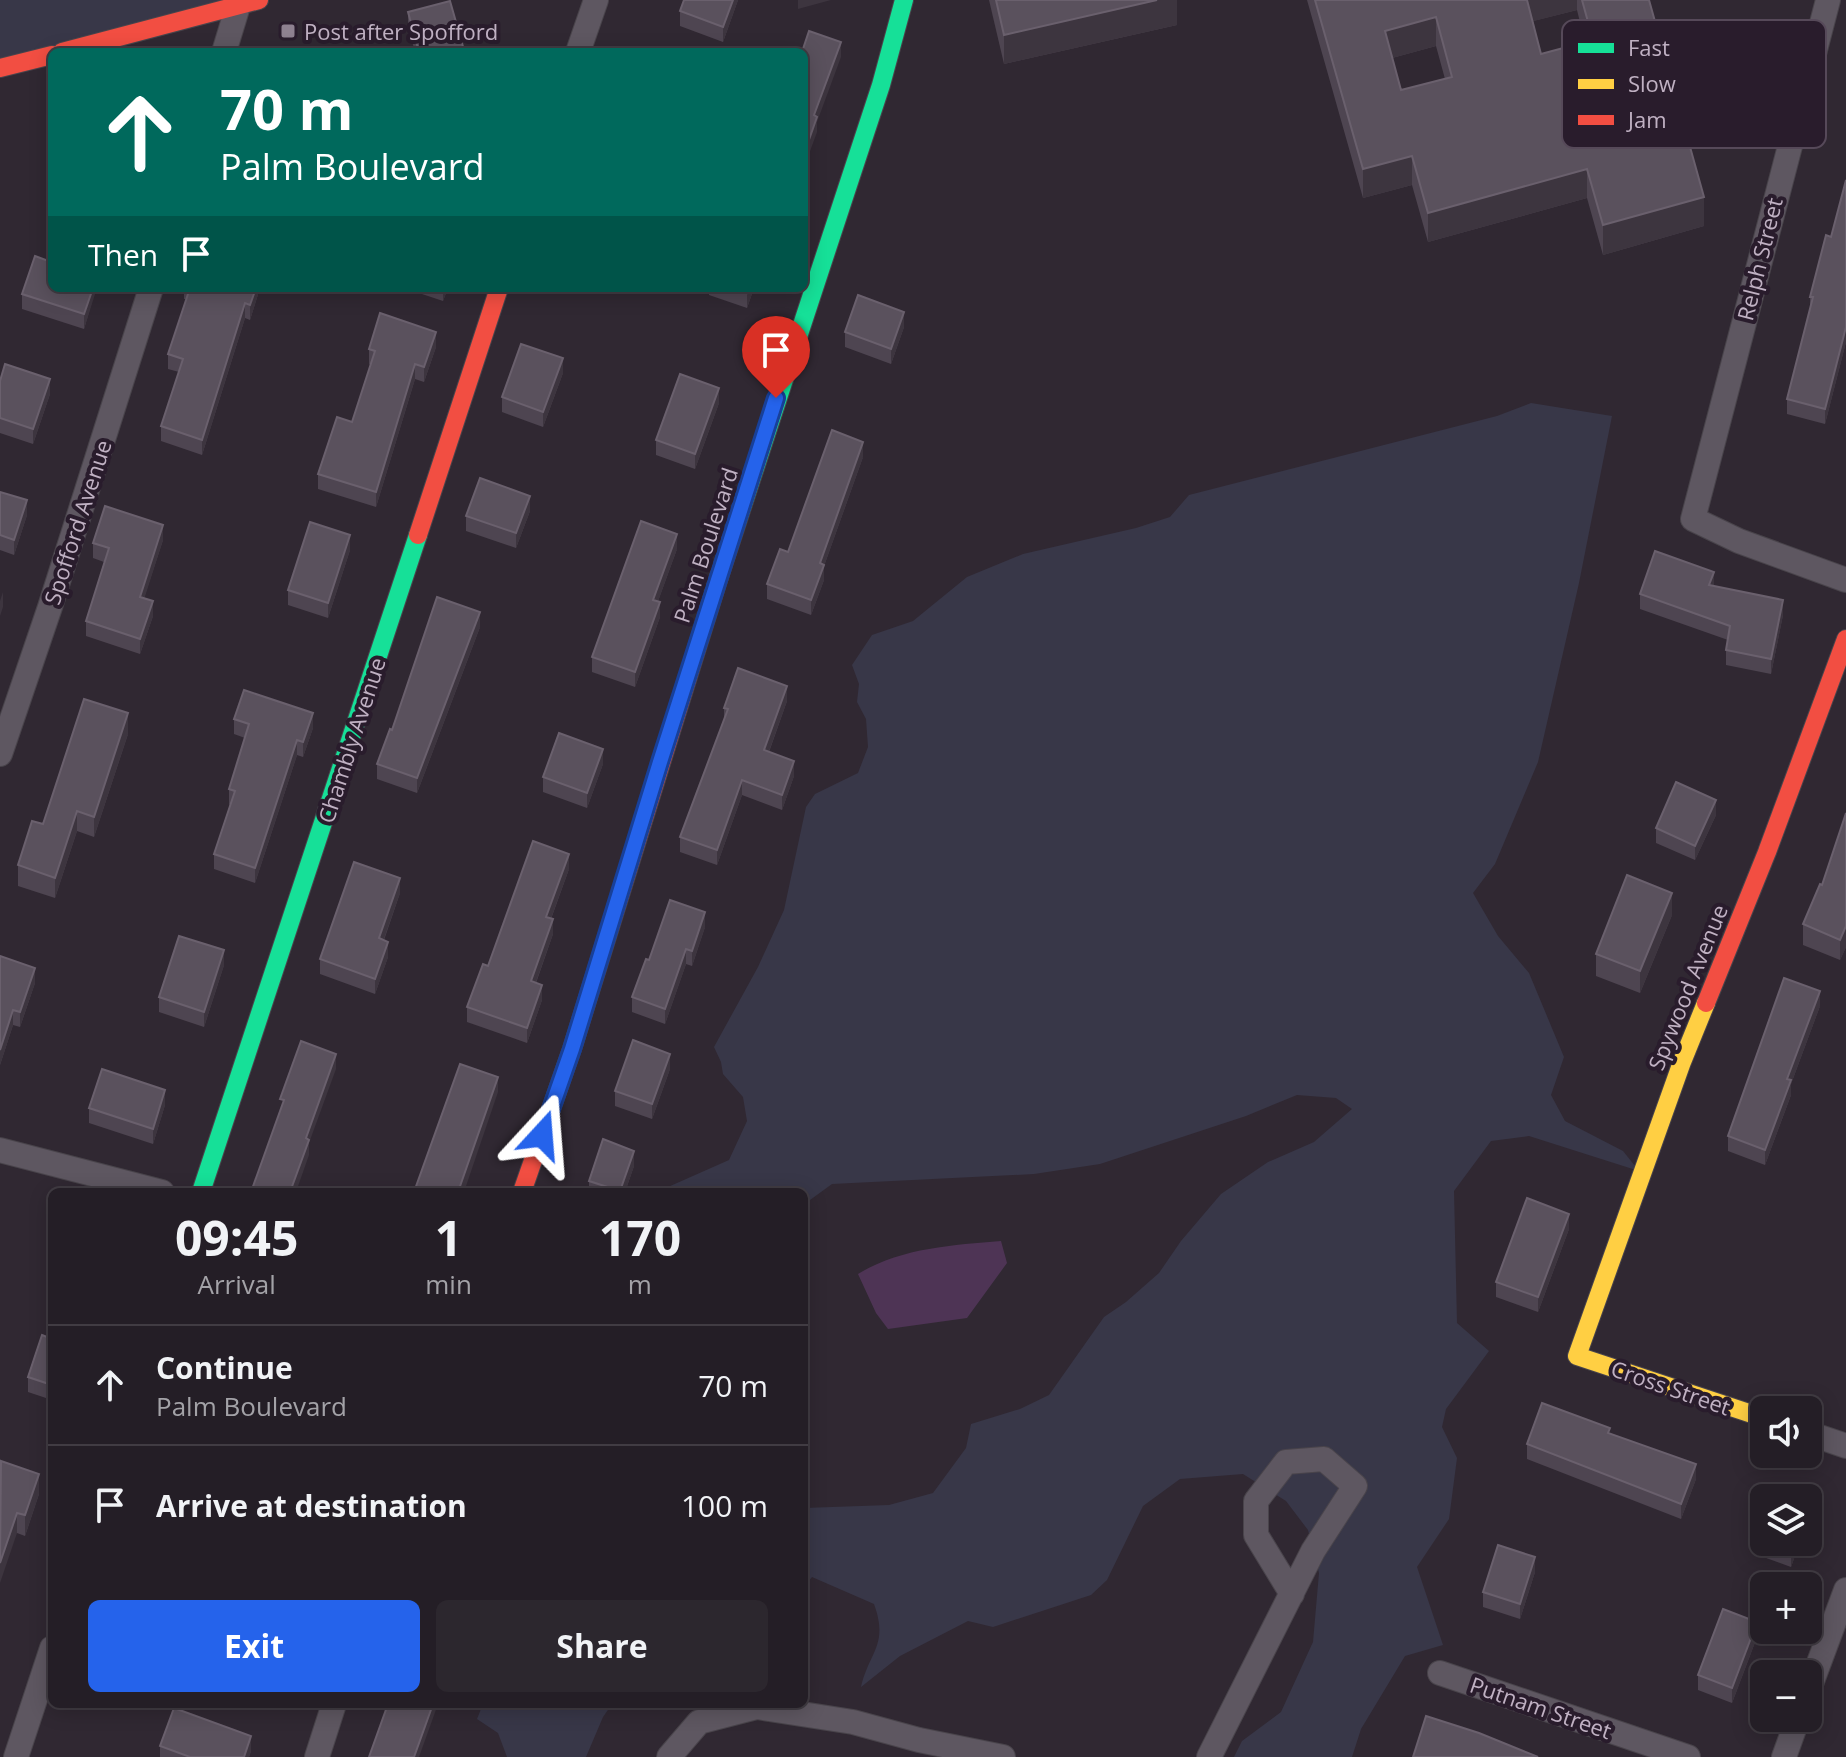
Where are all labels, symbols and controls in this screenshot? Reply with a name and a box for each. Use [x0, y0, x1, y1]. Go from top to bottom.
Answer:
place label: Post after Spofford [304, 16, 498, 46]
legend [1562, 20, 1826, 148]
marker: Post after Spofford [279, 22, 297, 40]
text: Fast [1628, 32, 1670, 62]
text: Slow [1628, 68, 1676, 98]
text: 70 m [220, 70, 354, 146]
icon: ahead [88, 80, 192, 184]
text: Jam [1626, 104, 1667, 134]
text: Palm Boulevard [220, 142, 484, 191]
street label: Relph Street [1729, 194, 1789, 324]
icon: arrive [174, 232, 218, 276]
text: Then [88, 234, 158, 275]
pin [742, 316, 810, 398]
icon: arrive [754, 328, 798, 372]
street label: Spofford Avenue [36, 436, 118, 608]
street label: Palm Boulevard [666, 464, 744, 626]
street label: Chambly Avenue [310, 653, 392, 827]
street label: Spywood Avenue [1640, 900, 1734, 1074]
position arrow [500, 1093, 584, 1177]
text: 09:45 [175, 1205, 298, 1270]
text: 1 [435, 1205, 462, 1270]
text: 170 [599, 1205, 681, 1270]
text: Arrival [197, 1266, 276, 1302]
text: min [425, 1266, 472, 1302]
text: m [628, 1266, 652, 1302]
text: Continue [156, 1347, 293, 1388]
street label: Cross Street [1607, 1353, 1735, 1421]
icon: ahead [88, 1363, 132, 1407]
text: 70 m [698, 1365, 768, 1406]
text: Palm Boulevard [156, 1388, 347, 1424]
map controls [1750, 1396, 1822, 1732]
button: sound [1750, 1396, 1822, 1468]
icon: arrive [88, 1483, 132, 1527]
button: layers [1750, 1484, 1822, 1556]
text: Arrive at destination [156, 1485, 467, 1526]
text: 100 m [681, 1485, 768, 1526]
button: + [1750, 1572, 1822, 1644]
button: Exit [88, 1600, 420, 1692]
button: Share [436, 1600, 768, 1692]
button: − [1750, 1660, 1822, 1732]
street label: Putnam Street [1466, 1669, 1616, 1745]

